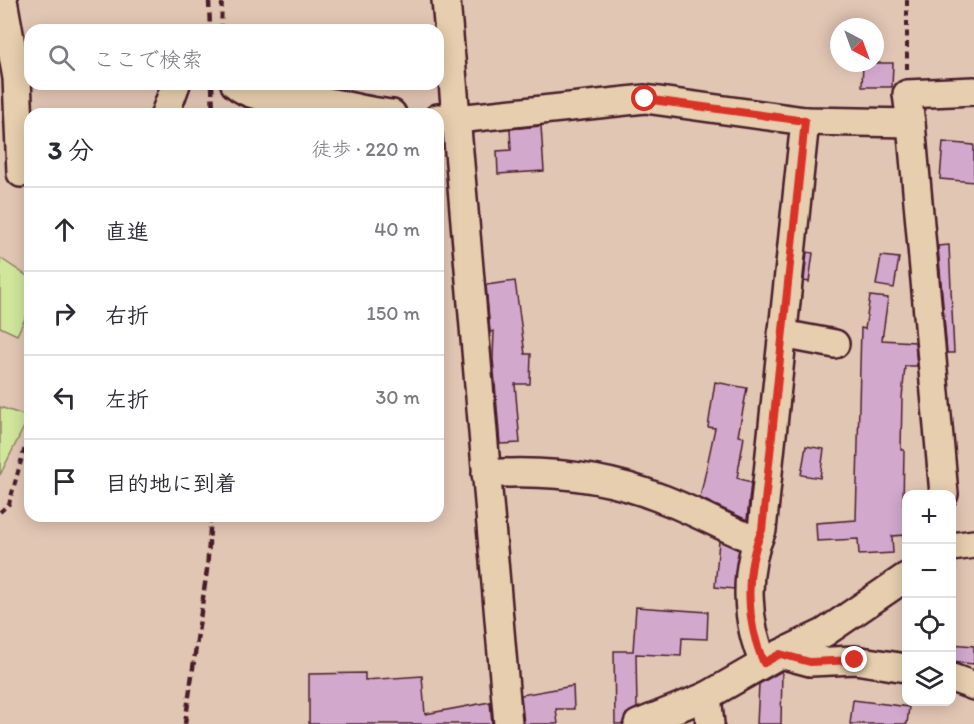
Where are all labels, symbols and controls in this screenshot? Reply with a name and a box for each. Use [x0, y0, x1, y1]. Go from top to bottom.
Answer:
north arrow [830, 18, 884, 72]
search box [24, 24, 444, 90]
icon: search [45, 41, 78, 74]
text: ここで検索 [93, 46, 203, 73]
route start [631, 85, 657, 111]
text: 3 分 [48, 134, 94, 166]
text: 徒歩 · 220 m [312, 137, 420, 161]
icon: ahead [48, 213, 81, 246]
text: 40 m [374, 217, 420, 241]
text: 直進 [105, 218, 149, 245]
icon: right [48, 297, 81, 330]
text: 150 m [367, 301, 420, 325]
text: 右折 [105, 302, 149, 329]
icon: left [48, 381, 81, 414]
text: 30 m [375, 385, 420, 409]
text: 左折 [105, 386, 149, 413]
icon: arrive [48, 465, 81, 498]
text: 目的地に到着 [105, 470, 237, 497]
map controls [902, 490, 956, 706]
button: + [902, 490, 956, 544]
button: − [902, 544, 956, 598]
button: locate [902, 598, 956, 652]
route end [841, 646, 867, 672]
button: layers [902, 652, 956, 706]

